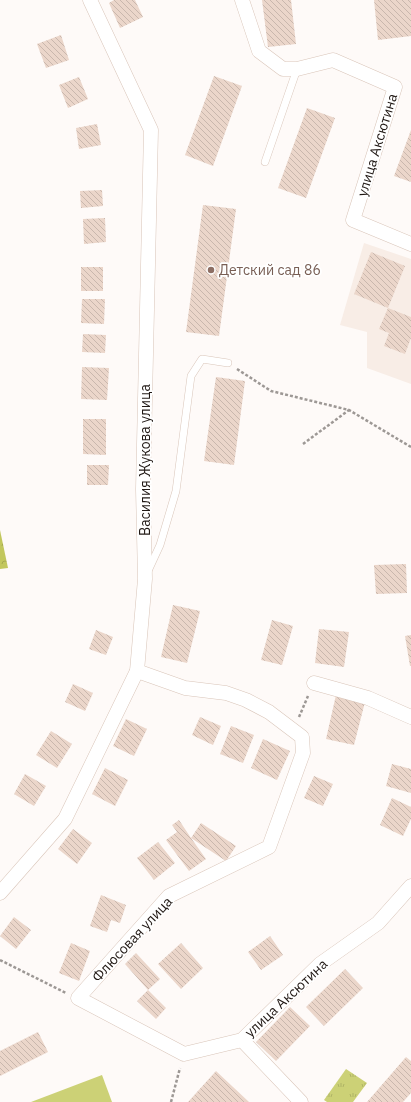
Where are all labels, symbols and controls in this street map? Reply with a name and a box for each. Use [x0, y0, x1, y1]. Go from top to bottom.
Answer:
street label: улица Аксютина [353, 91, 401, 199]
place label: Детский сад 86 [219, 261, 321, 279]
marker: Детский сад 86 [206, 265, 216, 275]
street label: Василия Жукова улица [136, 384, 154, 536]
street label: Флюсовая улица [88, 892, 176, 985]
street label: улица Аксютина [241, 955, 332, 1041]

